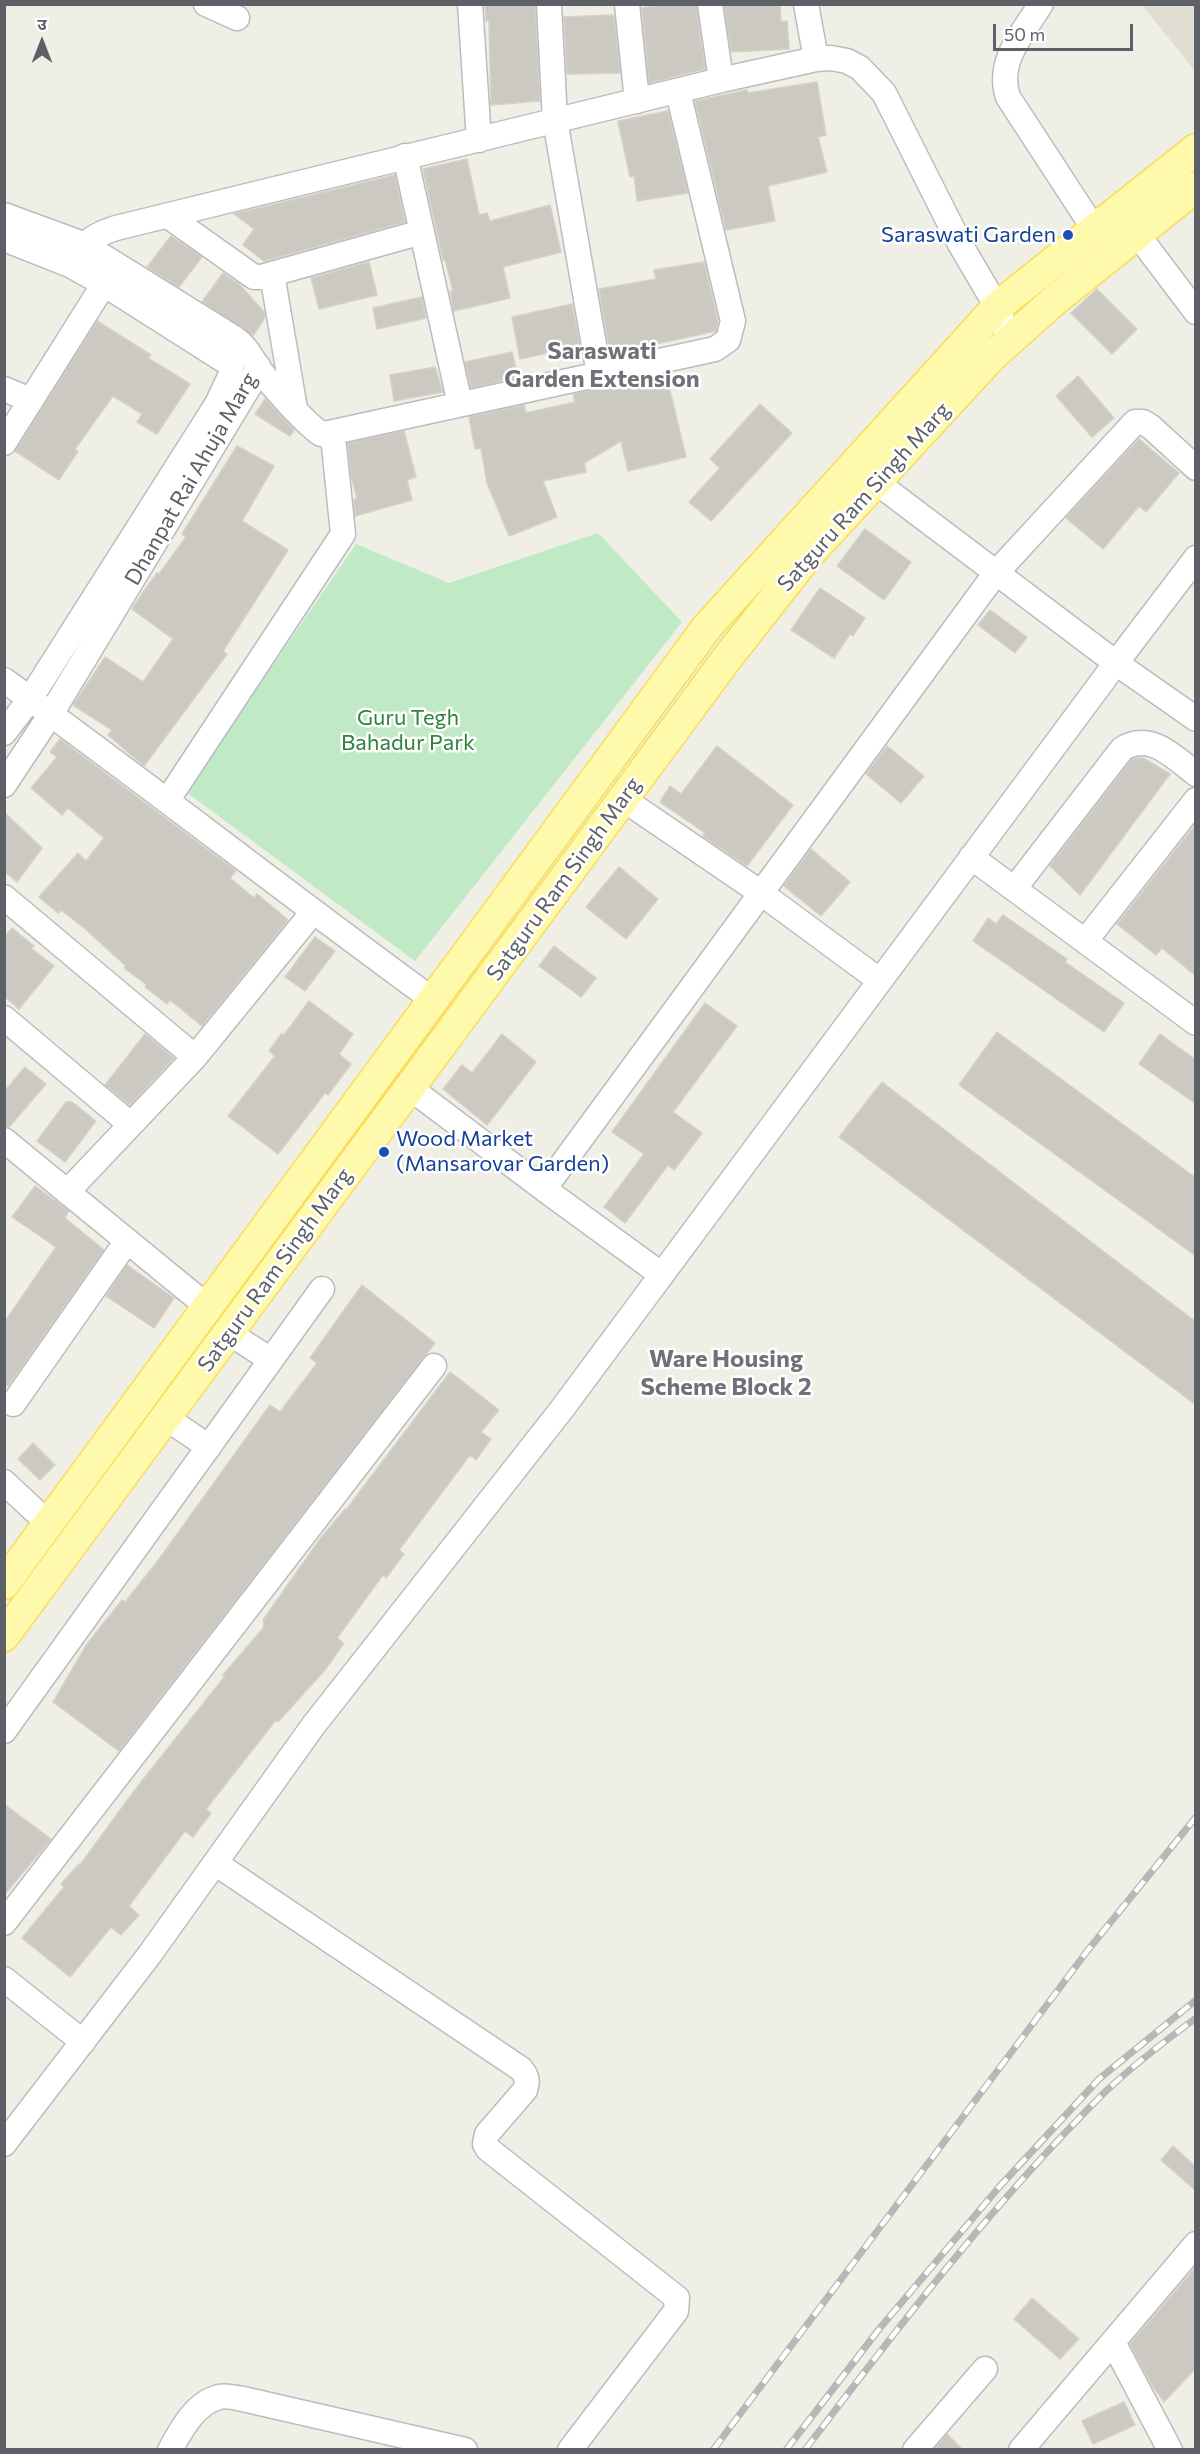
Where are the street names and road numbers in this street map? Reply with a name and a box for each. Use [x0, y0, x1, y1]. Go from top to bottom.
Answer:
street label: Dhanpat Rai Ahuja Marg [119, 368, 263, 590]
street label: Satguru Ram Singh Marg [772, 397, 956, 597]
street label: Satguru Ram Singh Marg [481, 772, 647, 986]
street label: Satguru Ram Singh Marg [192, 1163, 358, 1377]

